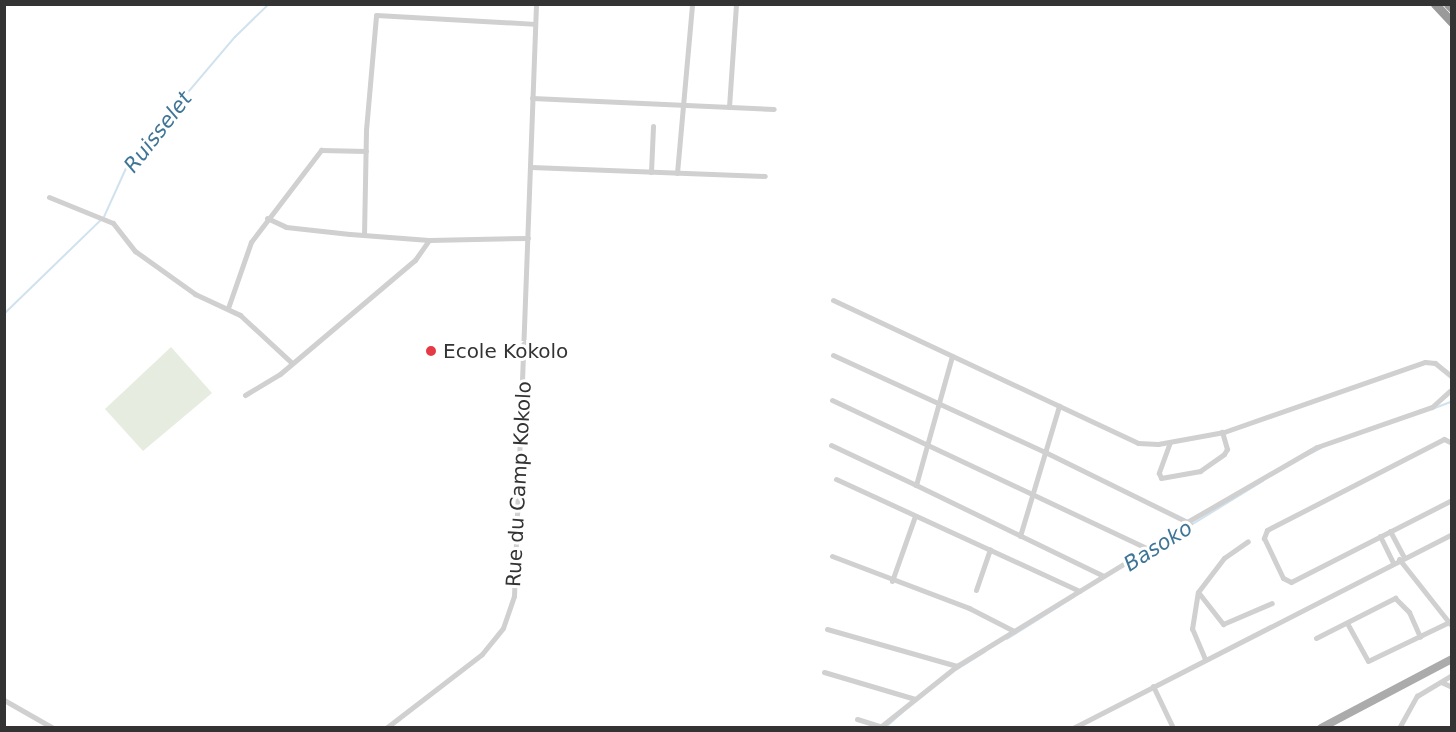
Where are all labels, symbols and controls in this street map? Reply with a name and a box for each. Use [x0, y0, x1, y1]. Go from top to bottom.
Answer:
water label: Ruisselet [119, 87, 197, 177]
place label: Ecole Kokolo [443, 339, 568, 363]
marker: Ecole Kokolo [424, 344, 438, 358]
street label: Rue du Camp Kokolo [502, 380, 536, 588]
water label: Basoko [1119, 515, 1197, 577]

